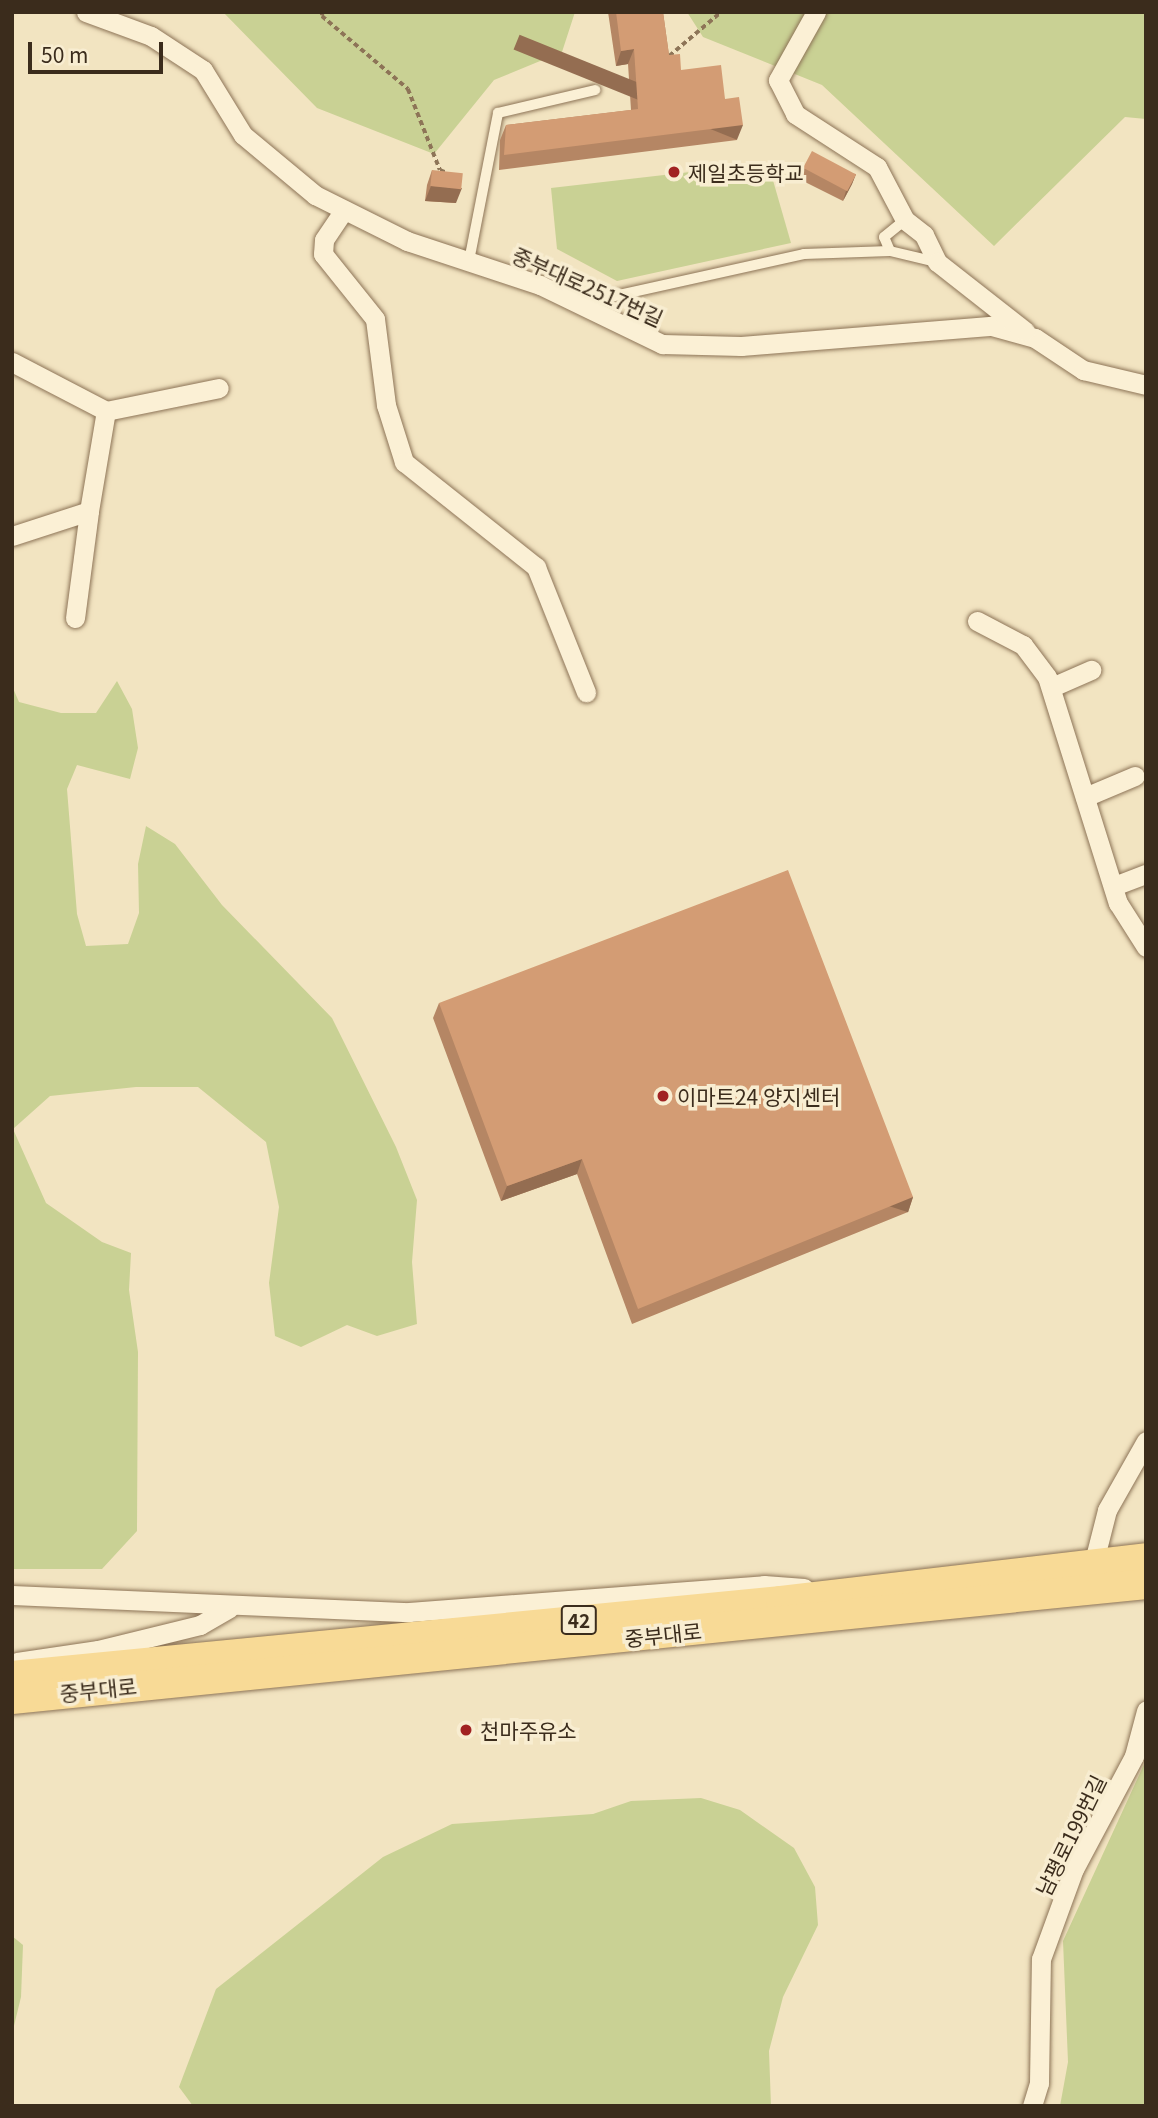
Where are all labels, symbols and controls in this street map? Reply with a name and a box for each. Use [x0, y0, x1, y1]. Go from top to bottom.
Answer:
scale bar [32, 28, 166, 72]
text: 50 m [41, 39, 88, 69]
place label: 제일초등학교 [688, 159, 804, 185]
marker: 제일초등학교 [666, 164, 682, 180]
street label: 중부대로2517번길 [509, 241, 667, 331]
place label: 이마트24 양지센터 [677, 1083, 840, 1109]
marker: 이마트24 양지센터 [655, 1088, 671, 1104]
road number: 42 [560, 1604, 598, 1636]
street label: 중부대로 [623, 1617, 703, 1651]
street label: 중부대로 [58, 1672, 138, 1706]
place label: 천마주유소 [480, 1717, 577, 1743]
marker: 천마주유소 [458, 1722, 474, 1738]
street label: 남평로199번길 [1030, 1770, 1110, 1900]

